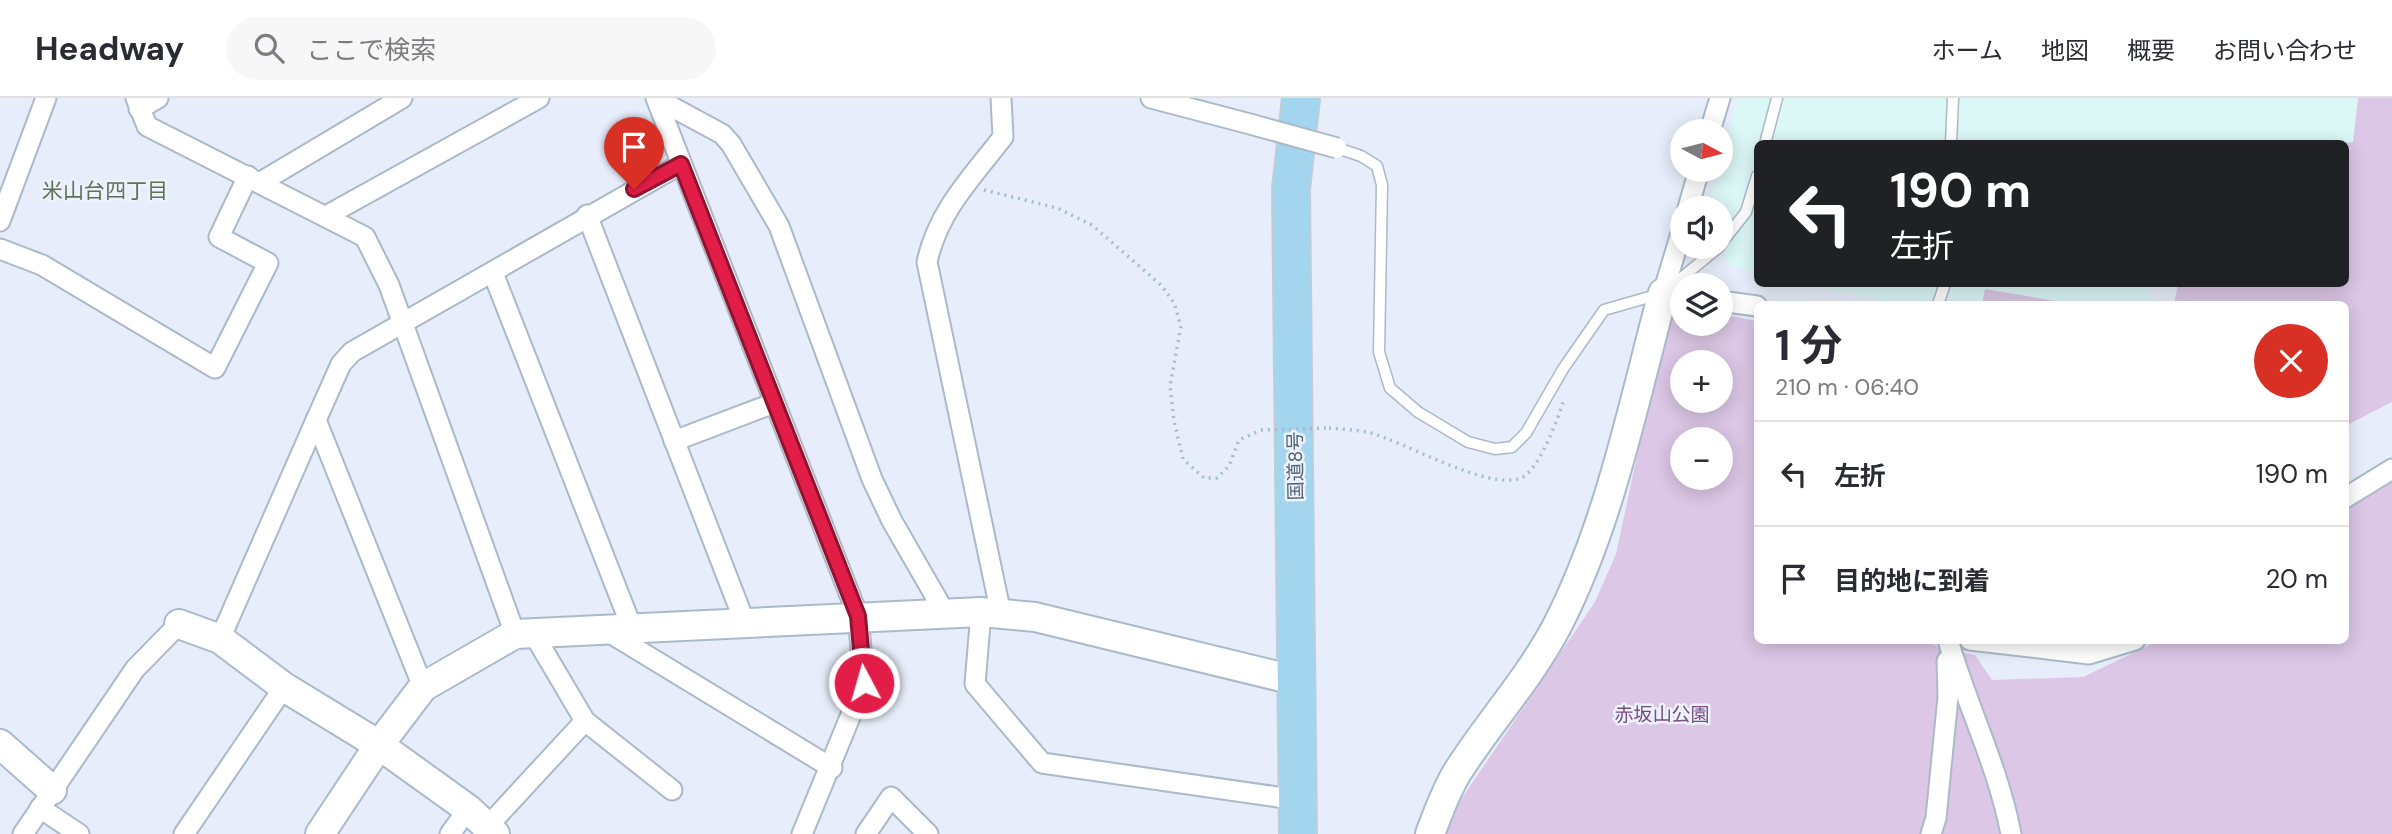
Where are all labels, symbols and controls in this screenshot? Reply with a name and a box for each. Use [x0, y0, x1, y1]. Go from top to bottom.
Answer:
search box [226, 17, 716, 80]
text: Headway [35, 27, 184, 70]
icon: search [250, 29, 288, 67]
text: ここで検索 [306, 33, 436, 67]
text: ホーム [1932, 35, 2003, 66]
text: 地図 [2041, 35, 2089, 66]
text: 概要 [2127, 35, 2175, 66]
text: お問い合わせ [2213, 35, 2357, 66]
pin [604, 117, 664, 189]
north arrow [1670, 119, 1732, 182]
map controls [1670, 119, 1733, 490]
icon: arrive [615, 128, 653, 166]
text: 190 m [1890, 158, 2031, 222]
icon: left [1775, 168, 1866, 259]
district label: 米山台四丁目 [42, 177, 168, 205]
button: sound [1670, 196, 1733, 259]
text: 左折 [1890, 225, 1954, 267]
button: layers [1670, 273, 1733, 336]
text: 1 分 [1775, 318, 1842, 373]
button: close [2254, 324, 2328, 398]
button: + [1670, 350, 1733, 413]
text: 210 m · 06:40 [1775, 372, 1919, 402]
button: − [1670, 427, 1733, 490]
street label: 国道8号 [1282, 431, 1309, 500]
icon: left [1775, 455, 1813, 493]
text: 190 m [2256, 457, 2328, 491]
text: 左折 [1834, 459, 1886, 493]
icon: arrive [1775, 560, 1813, 598]
text: 20 m [2265, 562, 2328, 596]
text: 目的地に到着 [1834, 564, 1990, 598]
position arrow [827, 646, 901, 720]
park label: 赤坂山公園 [1614, 702, 1710, 727]

